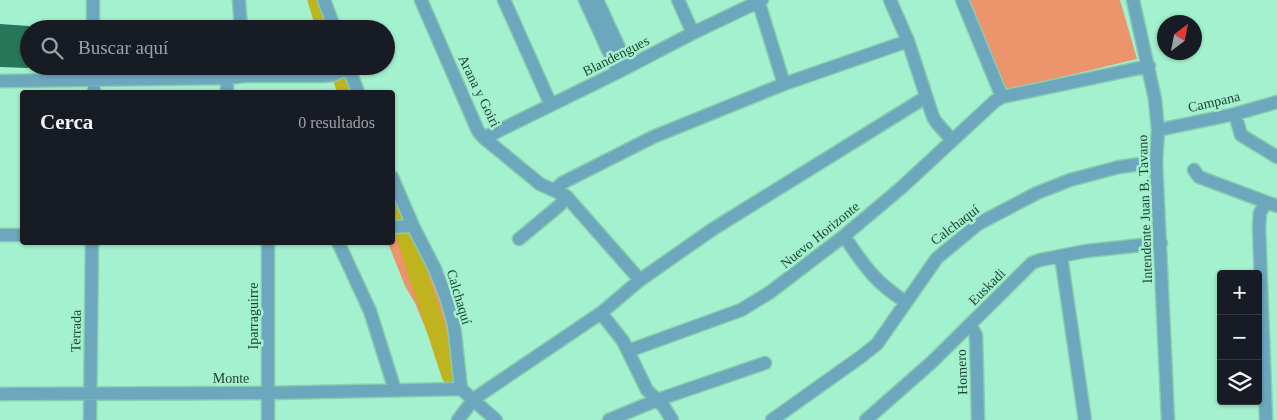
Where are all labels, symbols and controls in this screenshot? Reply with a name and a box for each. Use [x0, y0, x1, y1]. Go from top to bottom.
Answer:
north arrow [1157, 15, 1202, 60]
search box [20, 20, 395, 75]
street label: Blandengues [580, 33, 652, 79]
icon: search [38, 34, 66, 62]
text: Buscar aquí [78, 37, 168, 58]
street label: Arana y Goiri [455, 53, 503, 129]
street label: Campana [1187, 89, 1242, 115]
text: Cerca [40, 110, 93, 134]
text: 0 resultados [298, 114, 375, 131]
street label: Intendente Juan B. Tavano [1135, 134, 1155, 284]
street label: Nuevo Horizonte [778, 199, 862, 271]
street label: Calchaquí [928, 202, 982, 248]
street label: Euskadi [966, 266, 1008, 308]
street label: Calchaquí [444, 268, 475, 326]
map controls [1217, 270, 1262, 405]
button: + [1217, 270, 1262, 315]
street label: Iparraguirre [246, 283, 261, 349]
street label: Terrada [68, 309, 84, 352]
button: − [1217, 315, 1262, 360]
street label: Homero [954, 349, 970, 395]
button: layers [1217, 360, 1262, 405]
street label: Monte [213, 371, 249, 386]

